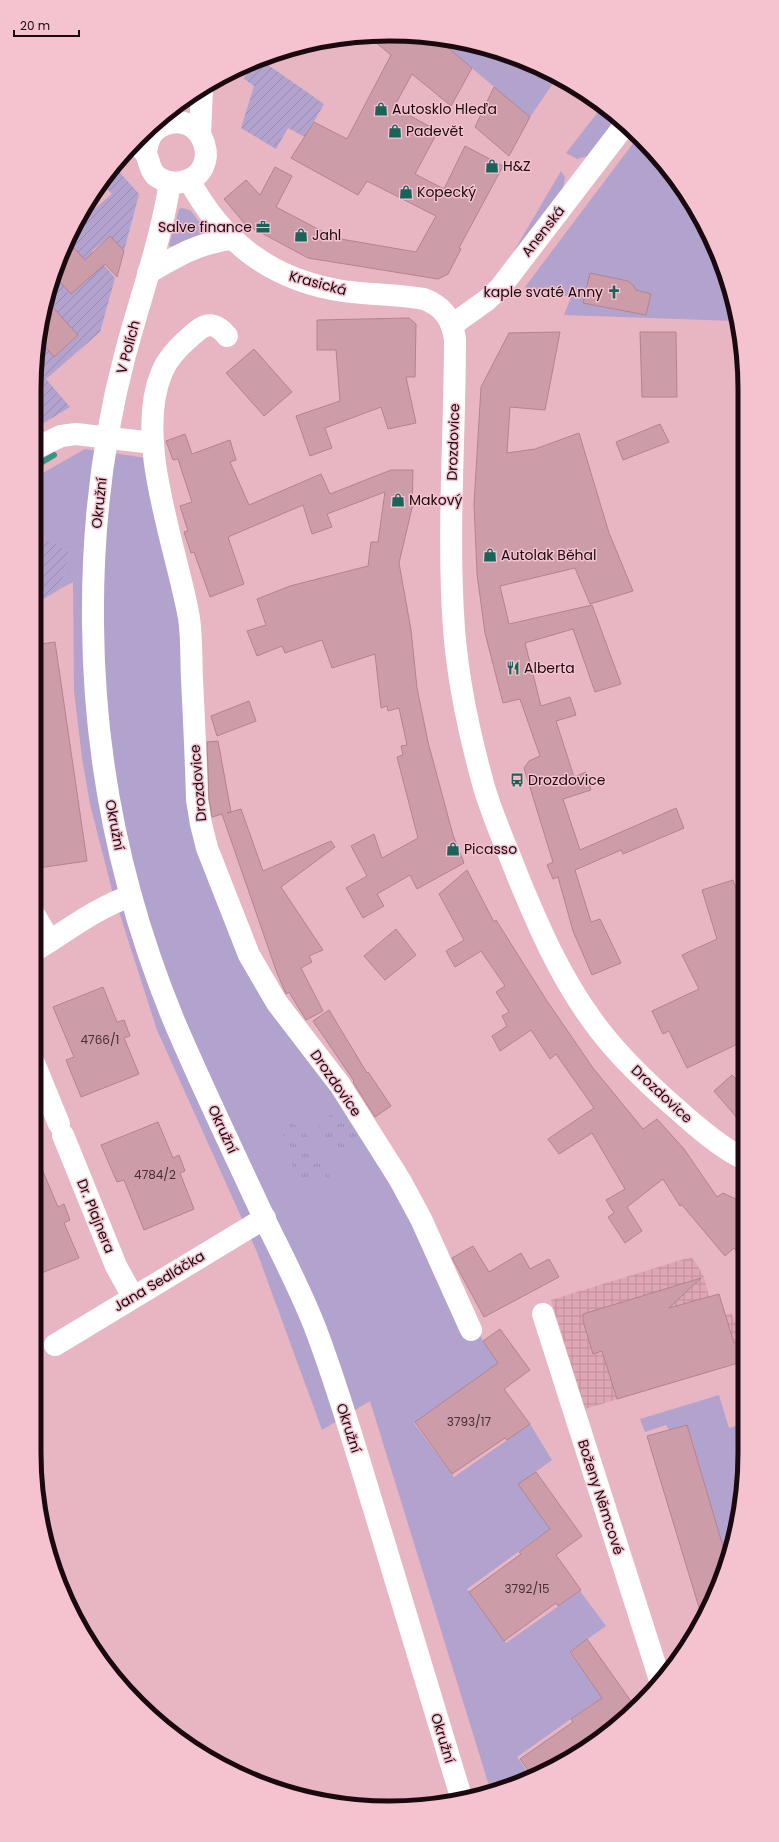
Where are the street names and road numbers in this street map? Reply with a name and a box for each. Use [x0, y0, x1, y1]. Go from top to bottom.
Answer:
street label: Anenská [517, 201, 569, 261]
street label: Krasická [287, 266, 349, 300]
street label: V Polích [111, 318, 145, 376]
street label: Drozdovice [442, 403, 464, 481]
street label: Okružní [86, 476, 112, 529]
street label: Drozdovice [185, 743, 211, 822]
street label: Okružní [100, 798, 130, 853]
street label: Drozdovice [306, 1046, 367, 1121]
street label: Drozdovice [627, 1060, 697, 1128]
street label: Okružní [203, 1102, 243, 1157]
street label: Dr. Plajnera [72, 1176, 120, 1256]
street label: Jana Sedláčka [109, 1246, 209, 1316]
street label: Okružní [332, 1401, 367, 1456]
street label: Boženy Němcové [573, 1437, 629, 1558]
street label: Okružní [426, 1711, 460, 1766]

